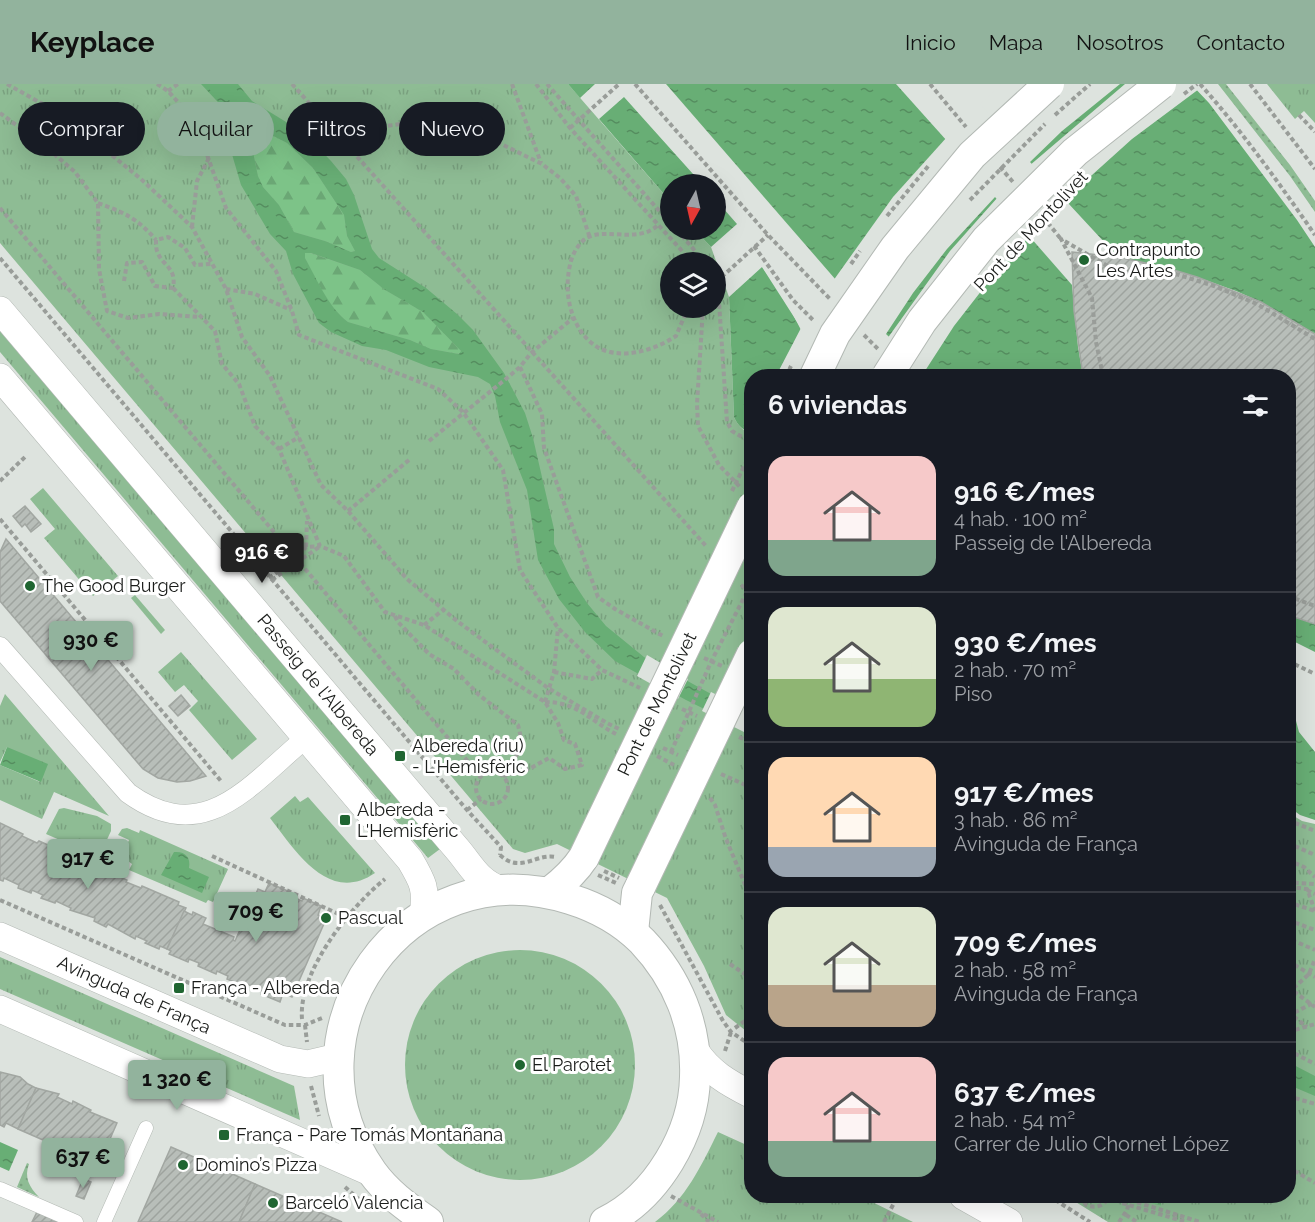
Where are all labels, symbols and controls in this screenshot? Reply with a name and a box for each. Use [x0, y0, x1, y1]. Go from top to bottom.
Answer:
text: Keyplace [30, 26, 155, 59]
text: Inicio [905, 30, 956, 55]
text: Mapa [989, 30, 1043, 55]
text: Nosotros [1076, 30, 1164, 55]
text: Contacto [1197, 30, 1285, 55]
chip: Comprar [18, 102, 145, 156]
chip: Alquilar [157, 102, 274, 156]
chip: Filtros [286, 102, 387, 156]
chip: Nuevo [399, 102, 505, 156]
street label: Pont de Montolivet [969, 166, 1092, 295]
north arrow [660, 174, 726, 240]
map controls [660, 174, 726, 318]
place label: Contrapunto Les Artes [1096, 239, 1201, 281]
button: layers [660, 252, 726, 318]
marker: Contrapunto Les Artes [1077, 253, 1091, 267]
icon: filters [1239, 389, 1272, 422]
text: 6 viviendas [768, 390, 907, 420]
text: 916 €/mes [954, 477, 1095, 507]
icon: home [816, 480, 888, 552]
text: 4 hab. · 100 m² [954, 507, 1087, 531]
text: Passeig de l'Albereda [954, 531, 1152, 555]
pin: 916 € [220, 533, 304, 584]
text: 916 € [235, 540, 289, 564]
place label: The Good Burger [42, 575, 186, 596]
marker: The Good Burger [23, 579, 37, 593]
street label: Passeig de l'Albereda [253, 610, 384, 760]
pin: 930 € [49, 621, 133, 672]
text: 930 € [63, 628, 119, 652]
text: 930 €/mes [954, 628, 1097, 658]
street label: Pont de Montolivet [613, 629, 700, 779]
icon: home [816, 631, 888, 703]
text: 2 hab. · 70 m² [954, 658, 1076, 682]
text: Piso [954, 682, 992, 706]
place label: Albereda (riu) - L'Hemisfèric [412, 735, 526, 777]
marker: Albereda (riu) - L'Hemisfèric [393, 749, 407, 763]
text: 917 €/mes [954, 778, 1094, 808]
icon: home [816, 781, 888, 853]
place label: Albereda - L'Hemisfèric [357, 799, 459, 841]
text: 3 hab. · 86 m² [954, 808, 1078, 832]
marker: Albereda - L'Hemisfèric [338, 813, 352, 827]
text: Avinguda de França [954, 832, 1138, 856]
pin: 917 € [46, 839, 130, 890]
text: 917 € [61, 846, 115, 870]
pin: 709 € [214, 892, 298, 943]
text: 709 € [228, 899, 284, 923]
place label: Pascual [338, 907, 403, 928]
marker: Pascual [319, 911, 333, 925]
text: 709 €/mes [954, 928, 1097, 958]
icon: home [816, 931, 888, 1003]
street label: Avinguda de França [54, 951, 214, 1038]
text: 2 hab. · 58 m² [954, 958, 1076, 982]
place label: França - Albereda [191, 977, 340, 998]
marker: França - Albereda [172, 981, 186, 995]
text: Avinguda de França [954, 982, 1138, 1006]
place label: El Parotet [532, 1054, 612, 1075]
marker: El Parotet [513, 1058, 527, 1072]
pin: 1 320 € [122, 1060, 232, 1111]
text: 1 320 € [142, 1067, 212, 1091]
text: 637 €/mes [954, 1078, 1096, 1108]
icon: home [816, 1081, 888, 1153]
text: 2 hab. · 54 m² [954, 1108, 1075, 1132]
place label: França - Pare Tomás Montañana [236, 1124, 503, 1145]
marker: França - Pare Tomás Montañana [217, 1128, 231, 1142]
text: Carrer de Julio Chornet López [954, 1132, 1229, 1156]
pin: 637 € [41, 1138, 125, 1189]
text: 637 € [55, 1145, 111, 1169]
place label: Domino’s Pizza [195, 1154, 317, 1175]
marker: Domino’s Pizza [176, 1158, 190, 1172]
place label: Barceló Valencia [285, 1192, 423, 1213]
marker: Barceló Valencia [266, 1196, 280, 1210]

